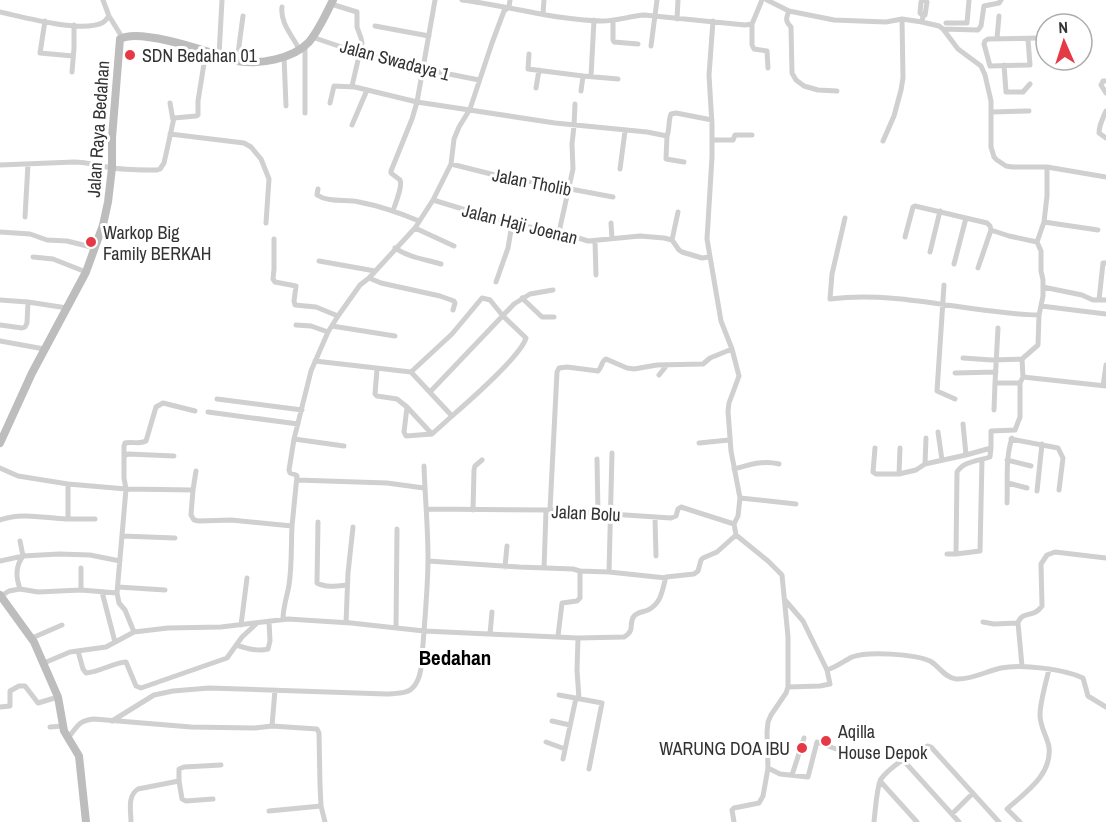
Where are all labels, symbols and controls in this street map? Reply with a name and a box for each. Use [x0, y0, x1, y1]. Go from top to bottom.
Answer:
north arrow [1034, 12, 1094, 72]
text: N [1058, 16, 1069, 38]
street label: Jalan Swadaya 1 [337, 33, 453, 87]
place label: SDN Bedahan 01 [142, 43, 258, 68]
marker: SDN Bedahan 01 [123, 48, 137, 62]
street label: Jalan Raya Bedahan [81, 60, 115, 198]
street label: Jalan Tholib [490, 162, 574, 202]
street label: Jalan Haji Joenan [460, 198, 580, 250]
place label: Warkop Big Family BERKAH [103, 220, 211, 266]
marker: Warkop Big Family BERKAH [84, 235, 98, 249]
street label: Jalan Bolu [551, 499, 621, 527]
district label: Bedahan [419, 643, 491, 672]
place label: Aqilla House Depok [837, 719, 928, 765]
marker: Aqilla House Depok [819, 734, 833, 748]
place label: WARUNG DOA IBU [659, 736, 790, 761]
marker: WARUNG DOA IBU [795, 741, 809, 755]

